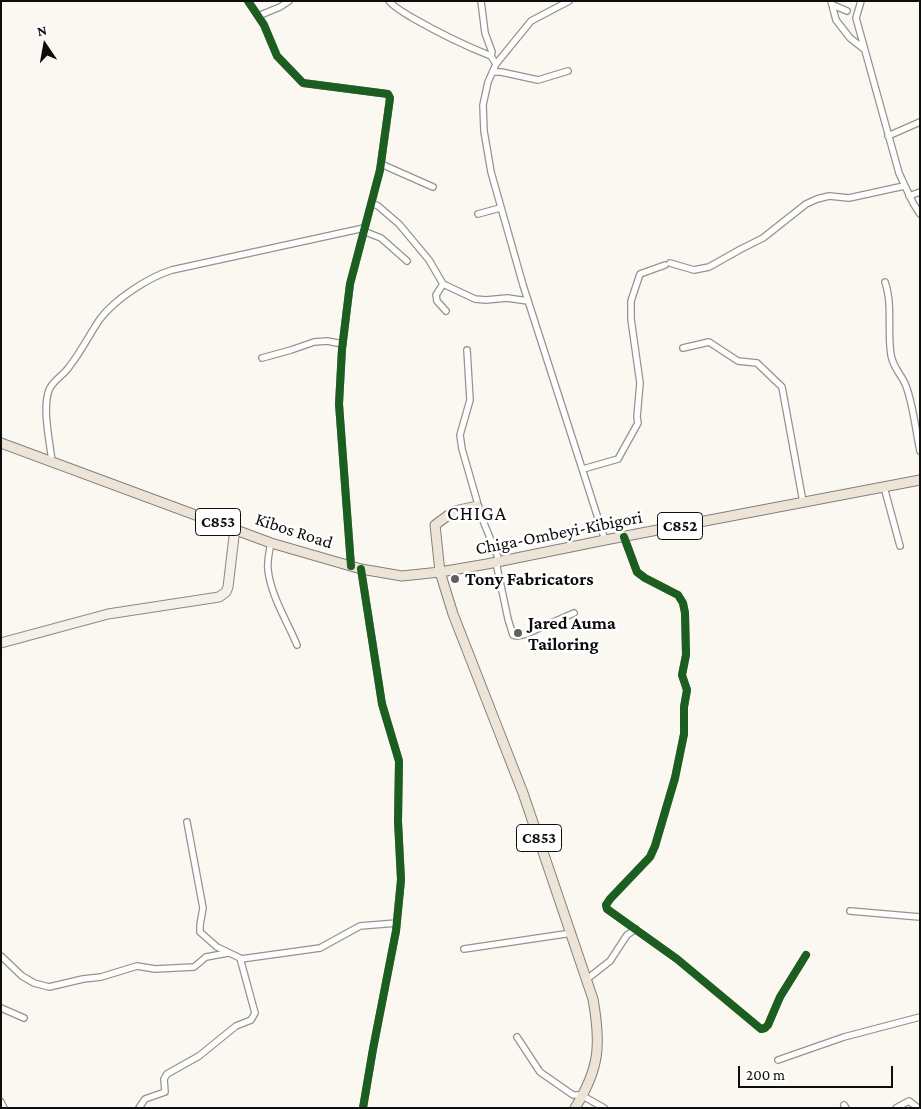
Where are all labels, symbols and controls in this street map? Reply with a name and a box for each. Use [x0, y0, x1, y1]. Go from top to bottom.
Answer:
north arrow [20, 20, 70, 70]
text: N [36, 22, 48, 39]
district label: CHIGA [446, 502, 508, 526]
street label: Chiga-Ombeyi-Kibigori [474, 506, 644, 560]
road number: C853 [196, 508, 240, 536]
street label: Kibos Road [253, 508, 335, 554]
road number: C852 [658, 512, 702, 540]
place label: Tony Fabricators [465, 568, 594, 590]
marker: Tony Fabricators [449, 573, 461, 585]
place label: Jared Auma Tailoring [528, 612, 616, 654]
marker: Jared Auma Tailoring [512, 627, 524, 639]
road number: C853 [516, 824, 562, 851]
scale bar [741, 1056, 896, 1088]
text: 200 m [746, 1067, 785, 1083]

